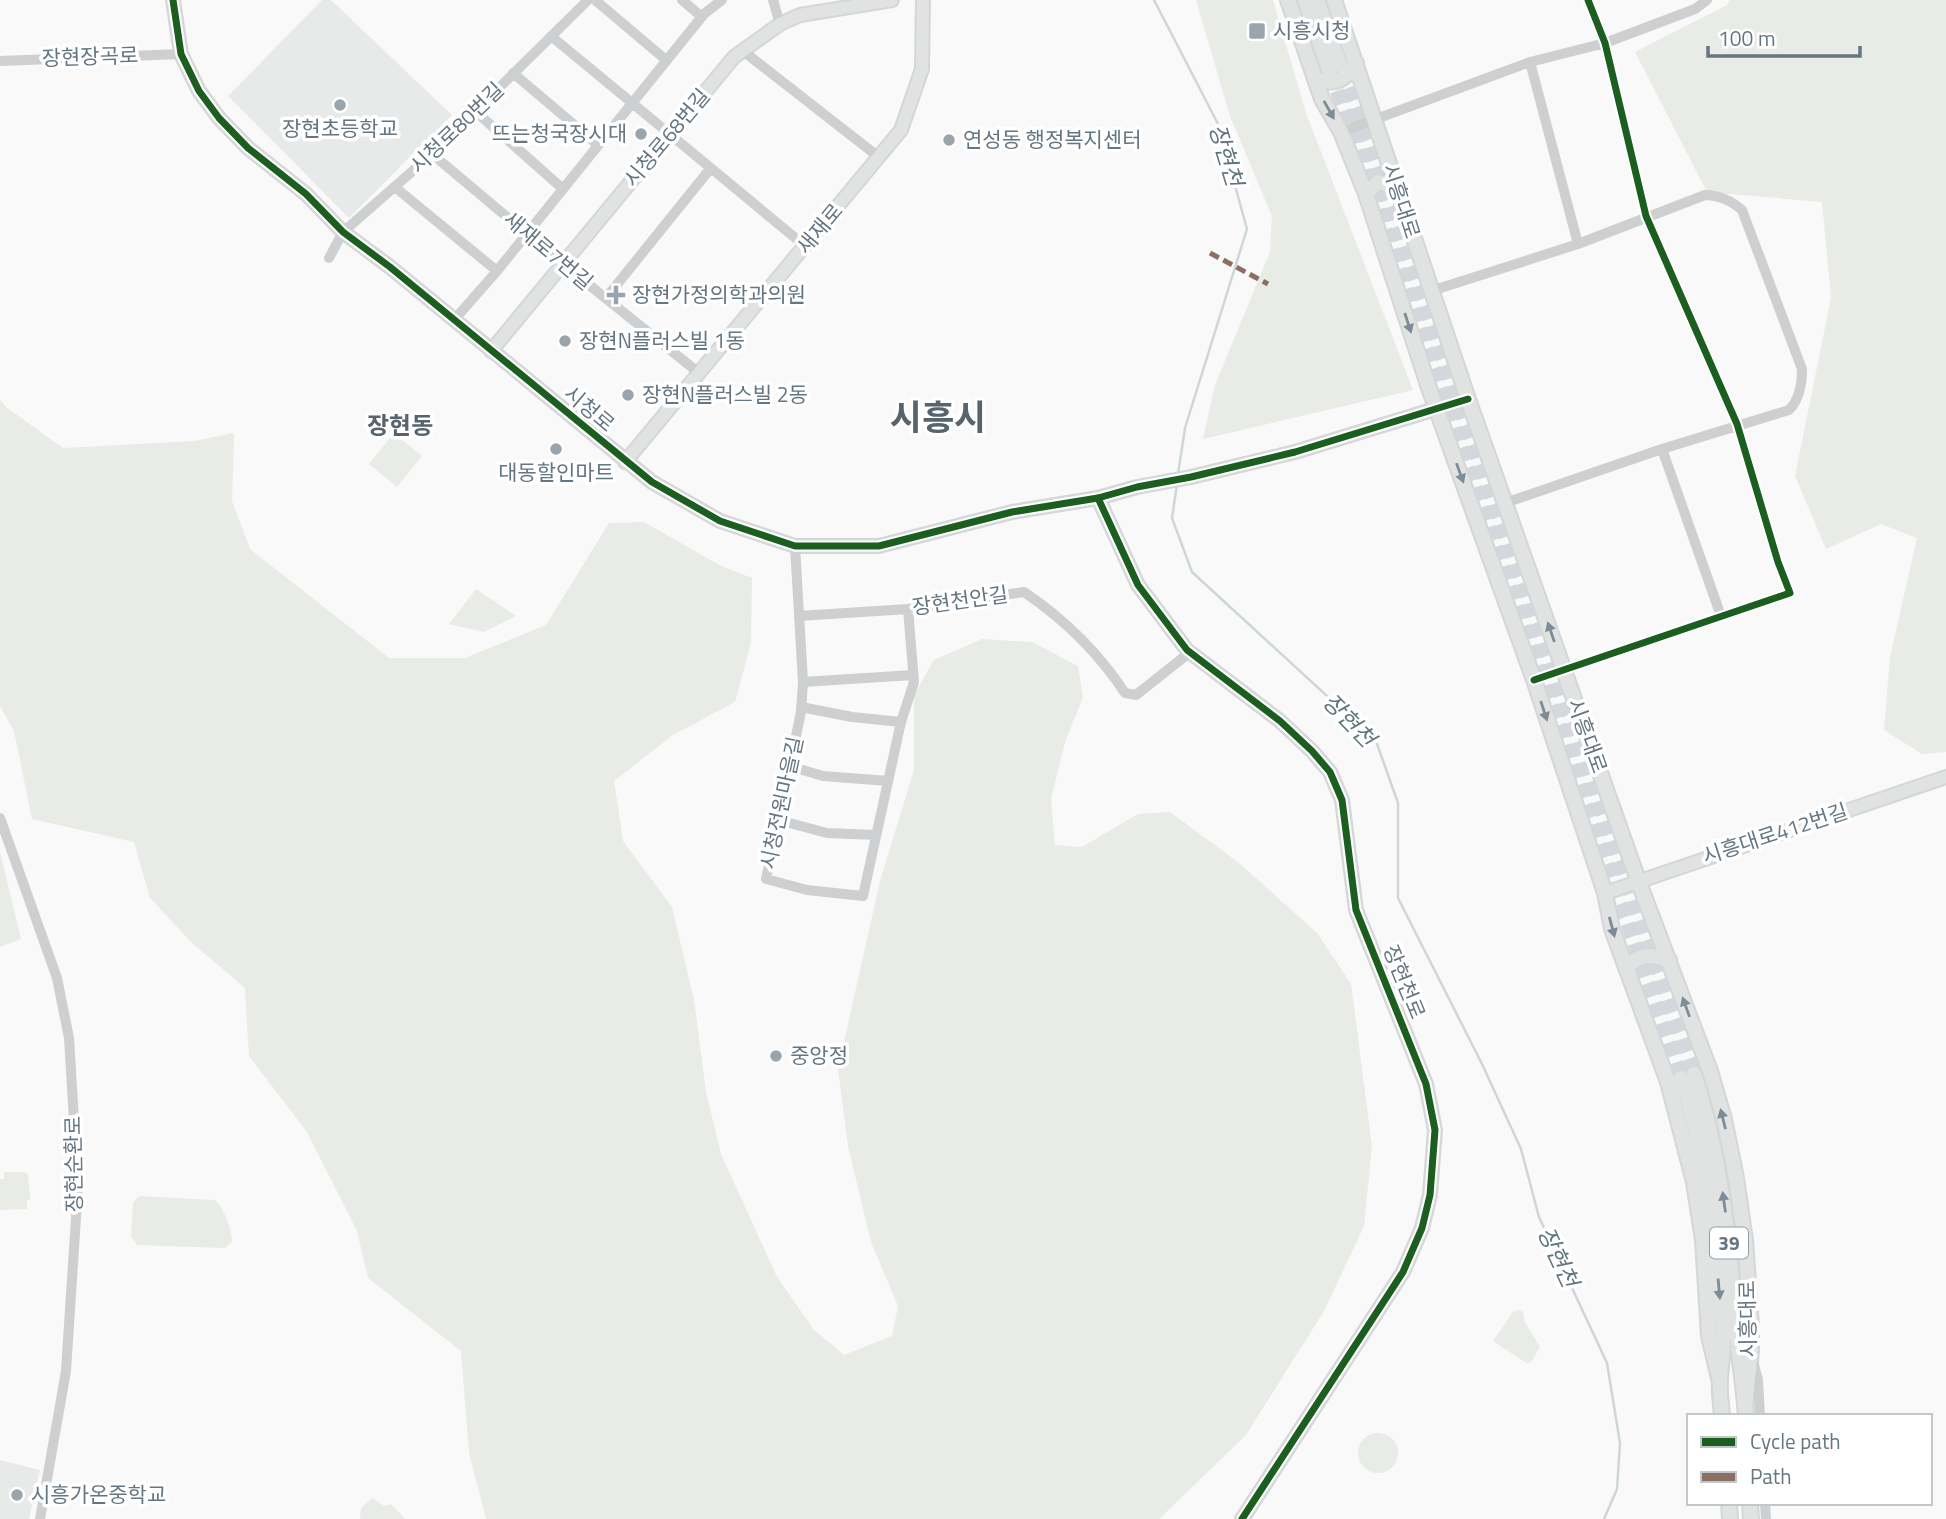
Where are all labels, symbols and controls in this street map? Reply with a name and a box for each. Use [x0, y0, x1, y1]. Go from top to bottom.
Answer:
place label: 시흥시청 [1273, 14, 1350, 46]
scale bar [1708, 14, 1860, 58]
marker: 시흥시청 [1247, 21, 1267, 41]
text: 100 m [1718, 22, 1775, 54]
street label: 장현장곡로 [41, 38, 139, 74]
street label: 시청로80번길 [402, 74, 511, 181]
street label: 시청로68번길 [615, 81, 717, 194]
marker: 장현초등학교 [332, 97, 348, 113]
one-way arrow [1323, 100, 1335, 120]
place label: 장현초등학교 [282, 112, 398, 144]
place label: 뜨는청국장시대 [492, 117, 627, 149]
water label: 장현천 [1200, 119, 1253, 193]
place label: 연성동 행정복지센터 [963, 123, 1142, 155]
marker: 뜨는청국장시대 [633, 126, 649, 142]
marker: 연성동 행정복지센터 [941, 132, 957, 148]
street label: 시흥대로 [1375, 159, 1429, 242]
street label: 새재로 [788, 196, 850, 261]
street label: 새재로7번길 [497, 203, 600, 297]
place label: 장현가정의학과의원 [632, 278, 806, 310]
marker: 장현가정의학과의원 [606, 285, 626, 305]
one-way arrow [1403, 312, 1414, 333]
place label: 장현N플러스빌 1동 [579, 324, 745, 356]
marker: 장현N플러스빌 1동 [557, 333, 573, 349]
street label: 시청로 [557, 377, 622, 439]
place label: 장현N플러스빌 2동 [642, 378, 808, 410]
marker: 장현N플러스빌 2동 [620, 387, 636, 403]
district label: 시흥시 [890, 390, 986, 444]
district label: 장현동 [367, 407, 433, 443]
marker: 대동할인마트 [548, 441, 564, 457]
place label: 대동할인마트 [498, 456, 614, 488]
one-way arrow [1455, 463, 1466, 484]
street label: 장현천안길 [910, 577, 1010, 623]
one-way arrow [1545, 621, 1556, 642]
water label: 장현천 [1315, 685, 1386, 757]
street label: 시흥대로 [1560, 694, 1616, 777]
one-way arrow [1539, 700, 1550, 721]
street label: 시청전원마을길 [751, 733, 811, 872]
street label: 시흥대로412번길 [1698, 794, 1852, 872]
one-way arrow [1607, 917, 1618, 939]
street label: 장현천로 [1376, 940, 1434, 1023]
one-way arrow [1681, 997, 1692, 1018]
place label: 중앙정 [790, 1039, 848, 1071]
marker: 중앙정 [768, 1048, 784, 1064]
one-way arrow [1717, 1108, 1728, 1130]
street label: 장현순환로 [56, 1115, 90, 1213]
one-way arrow [1718, 1191, 1729, 1213]
water label: 장현천 [1529, 1221, 1589, 1296]
road number: 39 [1710, 1228, 1748, 1259]
one-way arrow [1714, 1278, 1725, 1300]
street label: 시흥대로 [1730, 1280, 1764, 1358]
legend [1687, 1414, 1932, 1505]
text: Cycle path [1750, 1425, 1841, 1457]
text: Path [1750, 1460, 1792, 1492]
place label: 시흥가온중학교 [31, 1478, 166, 1510]
marker: 시흥가온중학교 [9, 1487, 25, 1503]

